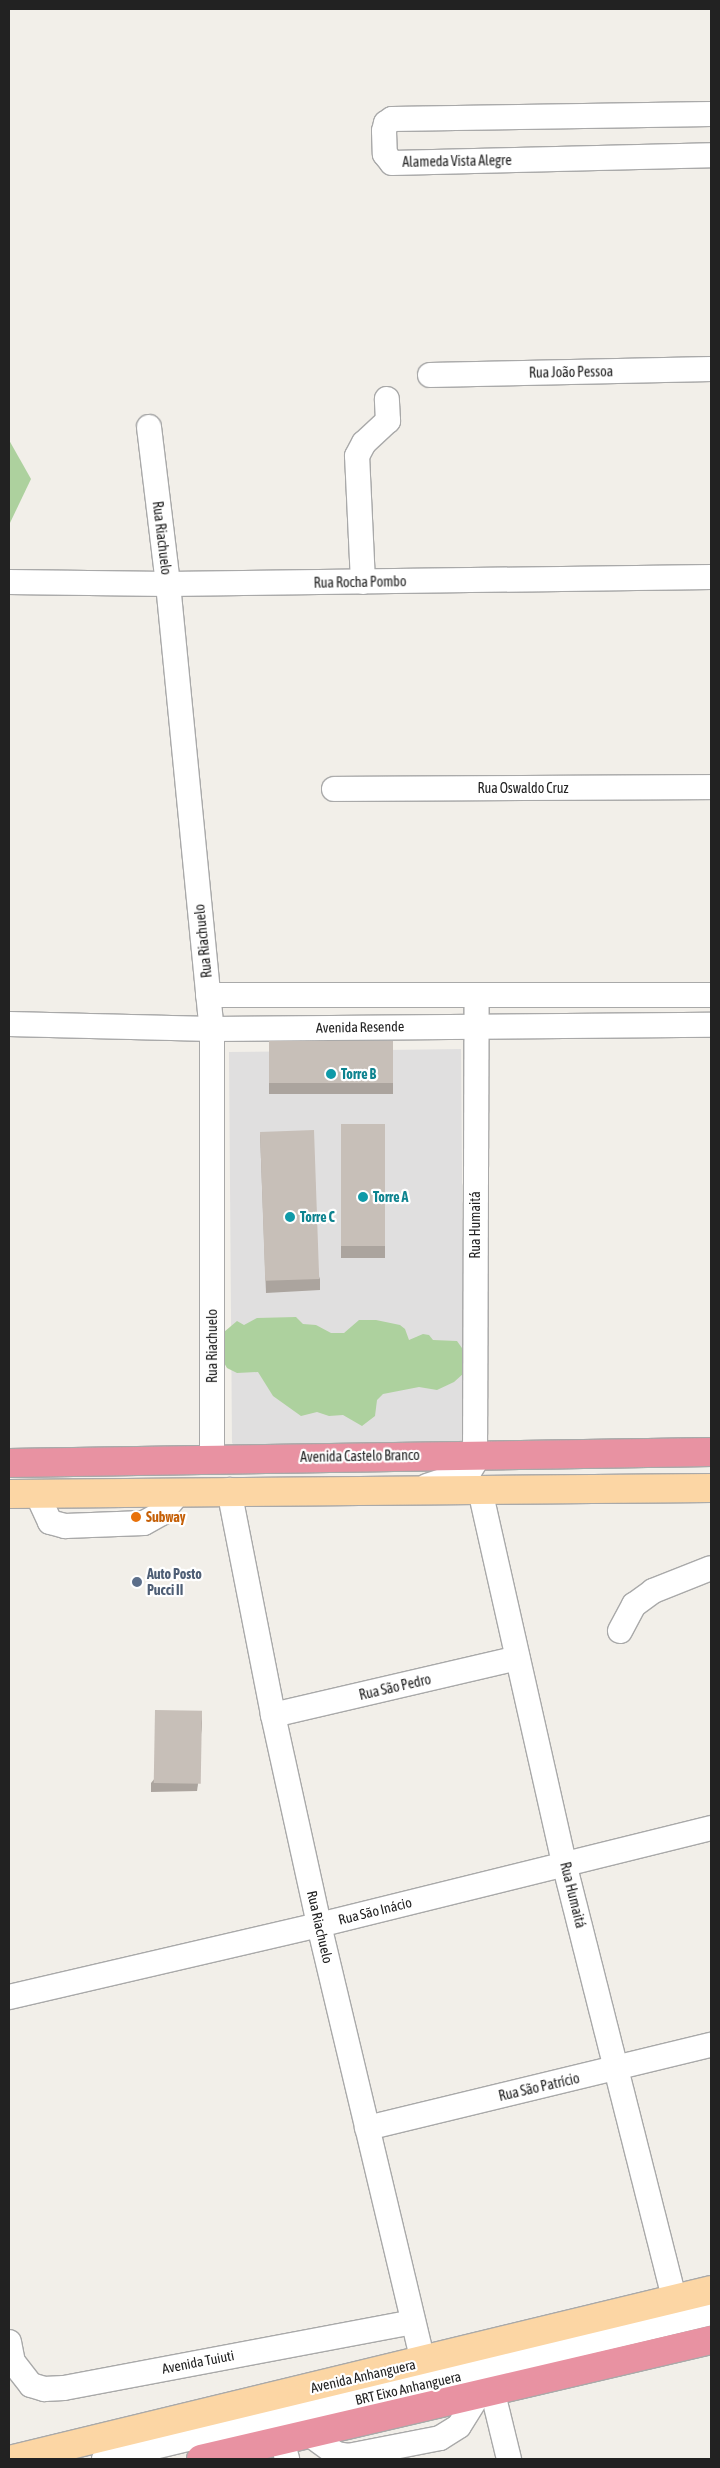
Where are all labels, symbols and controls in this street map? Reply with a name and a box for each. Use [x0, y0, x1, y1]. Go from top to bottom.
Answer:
street label: Alameda Vista Alegre [402, 152, 512, 170]
street label: Rua João Pessoa [529, 363, 613, 381]
street label: Rua Riachuelo [149, 500, 175, 576]
street label: Rua Rocha Pombo [313, 573, 407, 591]
street label: Rua Oswaldo Cruz [478, 780, 568, 796]
street label: Rua Riachuelo [191, 903, 215, 979]
street label: Avenida Resende [316, 1018, 404, 1036]
place label: Torre B [341, 1066, 376, 1082]
marker: Torre B [325, 1068, 337, 1080]
place label: Torre A [373, 1189, 408, 1205]
marker: Torre A [357, 1191, 369, 1203]
street label: Rua Humaitá [467, 1191, 483, 1259]
place label: Torre C [300, 1209, 335, 1225]
marker: Torre C [284, 1211, 296, 1223]
street label: Rua Riachuelo [204, 1309, 220, 1383]
street label: Avenida Castelo Branco [300, 1447, 420, 1465]
place label: Subway [146, 1509, 186, 1525]
marker: Subway [130, 1511, 142, 1523]
place label: Auto Posto Pucci II [147, 1566, 202, 1598]
marker: Auto Posto Pucci II [131, 1576, 143, 1588]
street label: Rua São Pedro [357, 1671, 433, 1703]
street label: Rua Humaitá [557, 1860, 589, 1930]
street label: Rua Riachuelo [303, 1889, 337, 1965]
street label: Rua São Inácio [337, 1894, 413, 1928]
street label: Rua São Patrício [497, 2070, 581, 2104]
street label: Avenida Tuiuti [160, 2347, 236, 2377]
street label: Avenida Anhanguera [309, 2356, 417, 2396]
street label: BRT Eixo Anhanguera [353, 2368, 463, 2408]

